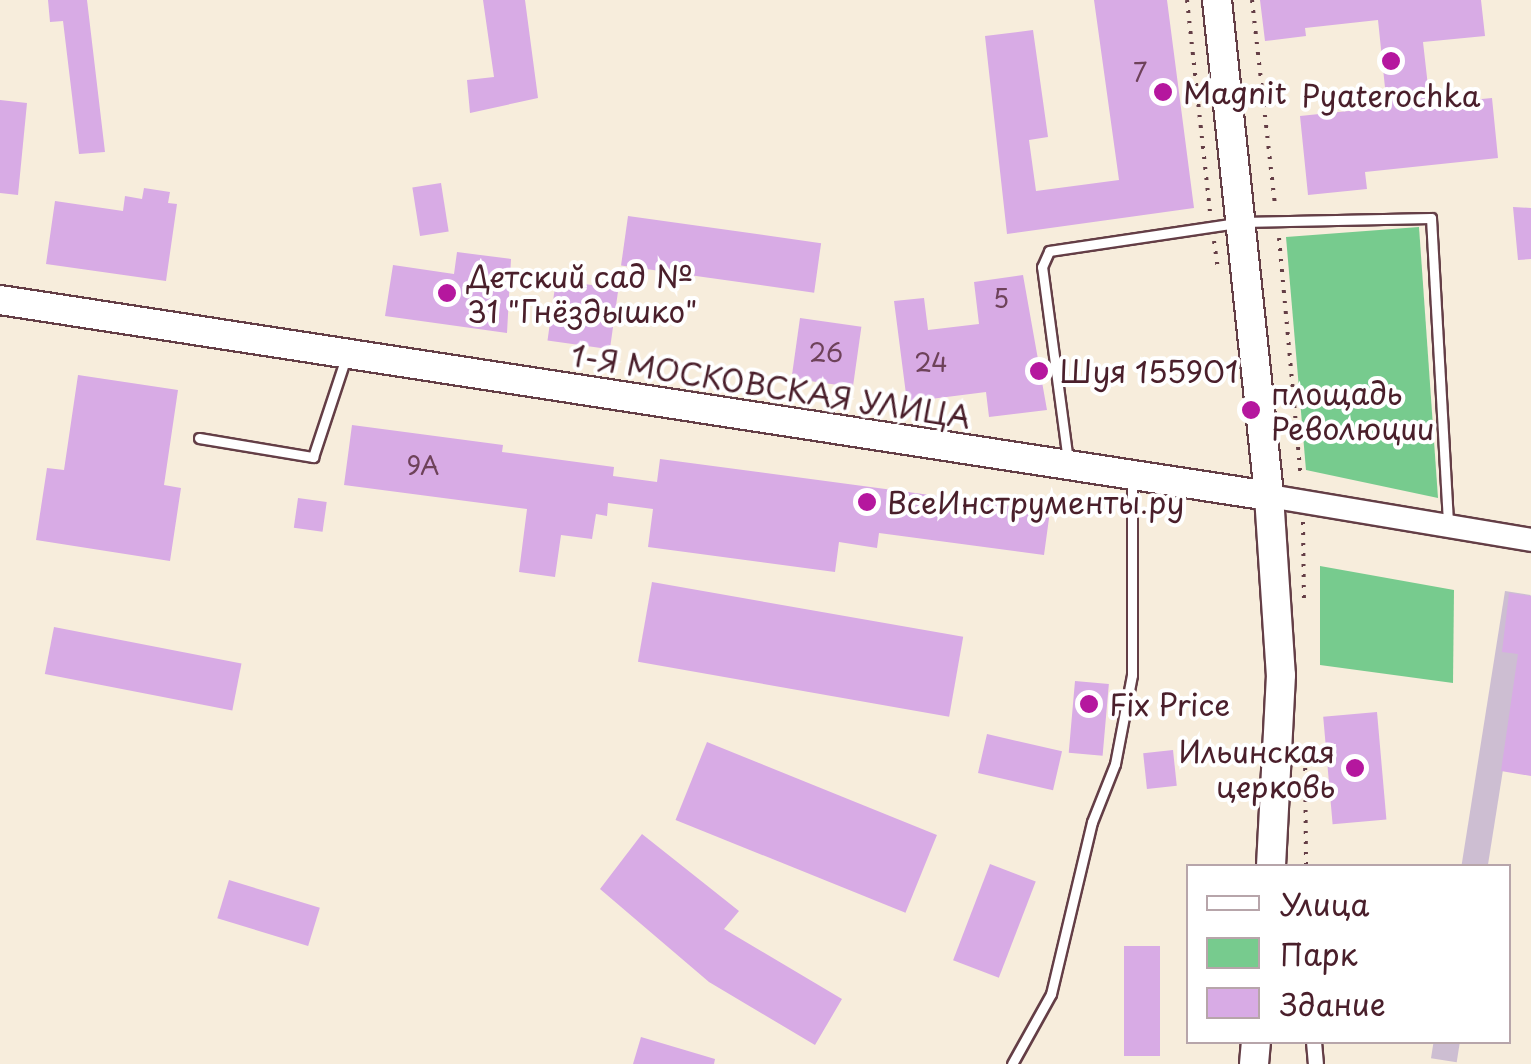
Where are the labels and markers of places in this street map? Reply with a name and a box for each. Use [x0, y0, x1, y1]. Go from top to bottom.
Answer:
marker: Pyaterochka [1380, 50, 1402, 72]
place label: Magnit [1183, 74, 1287, 110]
place label: Pyaterochka [1302, 77, 1480, 113]
marker: Magnit [1152, 81, 1174, 103]
place label: Детский сад № 31 "Гнёздышко" [467, 258, 698, 328]
marker: Детский сад № 31 "Гнёздышко" [436, 282, 458, 304]
place label: Шуя 155901 [1059, 353, 1241, 389]
marker: Шуя 155901 [1028, 360, 1050, 382]
place label: площадь Революции [1271, 375, 1435, 446]
marker: площадь Революции [1240, 399, 1262, 421]
place label: ВсеИнструменты.ру [887, 484, 1184, 520]
marker: ВсеИнструменты.ру [856, 491, 878, 513]
place label: Fix Price [1109, 686, 1230, 722]
marker: Fix Price [1078, 693, 1100, 715]
place label: Ильинская церковь [1179, 733, 1335, 804]
marker: Ильинская церковь [1344, 757, 1366, 779]

